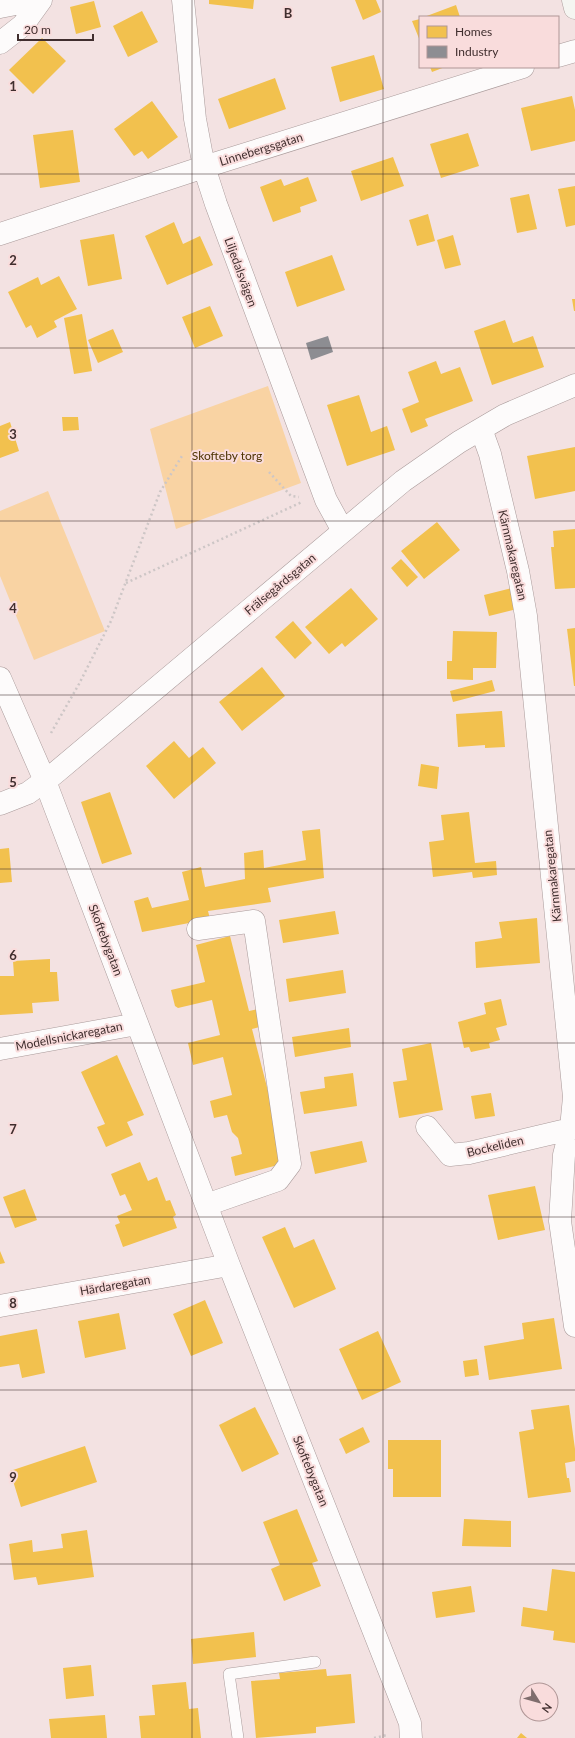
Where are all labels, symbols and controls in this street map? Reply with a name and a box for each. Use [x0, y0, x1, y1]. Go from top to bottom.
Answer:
text: B [284, 5, 293, 21]
scale bar [18, 16, 93, 42]
legend [419, 16, 559, 68]
text: 20 m [24, 22, 51, 37]
text: Homes [455, 24, 492, 39]
text: Industry [455, 44, 499, 59]
text: 1 [9, 78, 17, 94]
street label: Linnebergsgatan [217, 129, 305, 169]
street label: Liljedalsvägen [221, 235, 261, 309]
text: 2 [9, 252, 17, 268]
text: 3 [9, 426, 17, 442]
park label: Skofteby torg [192, 448, 262, 463]
street label: Kärnmakaregatan [495, 508, 531, 602]
street label: Frälsegårdsgatan [241, 550, 319, 618]
text: 4 [9, 600, 17, 616]
text: 5 [9, 774, 17, 790]
street label: Kärnmakaregatan [540, 829, 564, 923]
street label: Skoftebygatan [86, 902, 126, 978]
text: 6 [9, 947, 17, 963]
street label: Modellsnickaregatan [14, 1018, 124, 1054]
text: 7 [9, 1121, 17, 1137]
street label: Bockeliden [465, 1132, 525, 1160]
street label: Härdaregatan [79, 1271, 151, 1299]
text: 8 [9, 1295, 17, 1311]
street label: Skoftebygatan [290, 1433, 332, 1509]
text: 9 [9, 1469, 17, 1485]
north arrow [519, 1682, 559, 1722]
text: N [540, 1701, 555, 1716]

